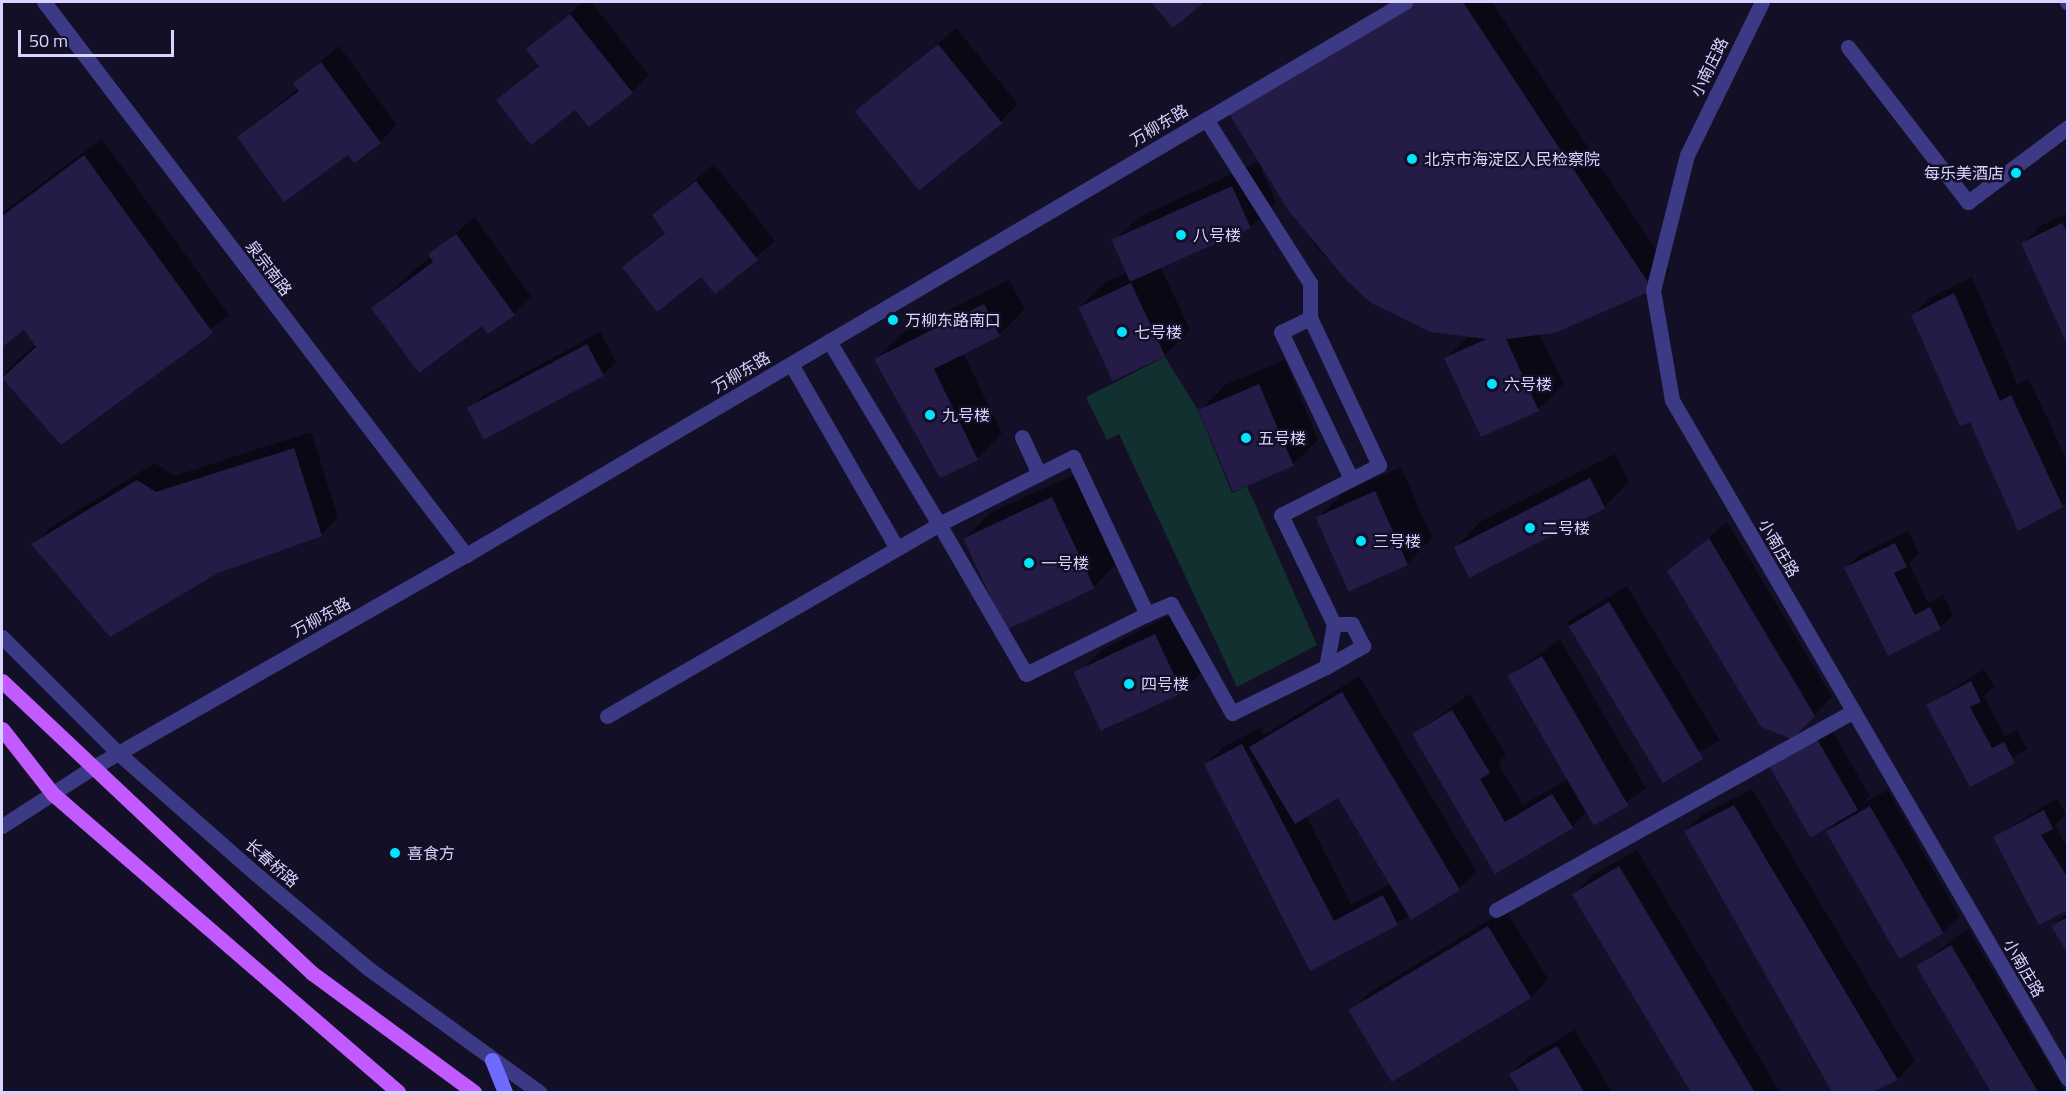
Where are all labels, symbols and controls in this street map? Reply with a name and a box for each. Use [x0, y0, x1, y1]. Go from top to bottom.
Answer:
scale bar [21, 18, 177, 56]
text: 50 m [29, 27, 68, 54]
street label: 小南庄路 [1686, 34, 1732, 100]
street label: 万柳东路 [1127, 100, 1191, 150]
place label: 北京市海淀区人民检察院 [1424, 149, 1600, 169]
marker: 北京市海淀区人民检察院 [1405, 152, 1419, 166]
place label: 每乐美酒店 [1924, 163, 2004, 183]
marker: 每乐美酒店 [2009, 166, 2023, 180]
place label: 八号楼 [1193, 225, 1241, 245]
marker: 八号楼 [1174, 228, 1188, 242]
street label: 泉宗南路 [242, 237, 296, 299]
place label: 万柳东路南口 [905, 310, 1001, 330]
marker: 万柳东路南口 [886, 313, 900, 327]
place label: 七号楼 [1134, 322, 1182, 342]
marker: 七号楼 [1115, 325, 1129, 339]
street label: 万柳东路 [709, 347, 773, 397]
place label: 六号楼 [1504, 374, 1552, 394]
marker: 六号楼 [1485, 377, 1499, 391]
place label: 九号楼 [942, 405, 990, 425]
marker: 九号楼 [923, 408, 937, 422]
place label: 五号楼 [1258, 428, 1306, 448]
marker: 五号楼 [1239, 431, 1253, 445]
street label: 小南庄路 [1755, 515, 1803, 581]
place label: 二号楼 [1542, 518, 1590, 538]
marker: 二号楼 [1523, 521, 1537, 535]
place label: 三号楼 [1373, 531, 1421, 551]
marker: 三号楼 [1354, 534, 1368, 548]
place label: 一号楼 [1041, 553, 1089, 573]
marker: 一号楼 [1022, 556, 1036, 570]
street label: 万柳东路 [288, 593, 354, 641]
place label: 四号楼 [1141, 674, 1189, 694]
marker: 四号楼 [1122, 677, 1136, 691]
street label: 长春桥路 [242, 835, 302, 891]
place label: 喜食方 [407, 843, 455, 863]
marker: 喜食方 [388, 846, 402, 860]
street label: 小南庄路 [2000, 935, 2048, 1001]

